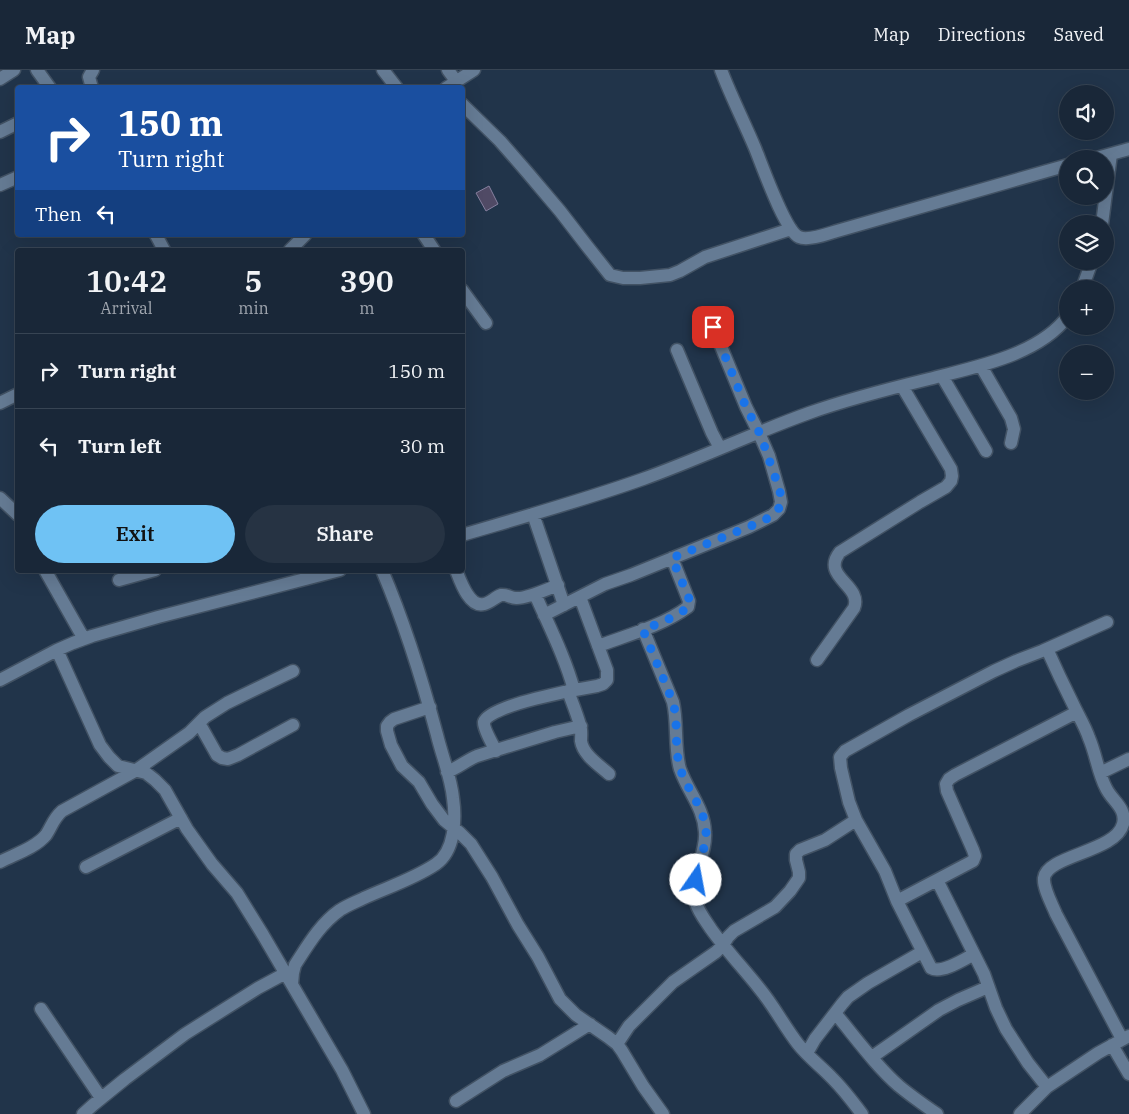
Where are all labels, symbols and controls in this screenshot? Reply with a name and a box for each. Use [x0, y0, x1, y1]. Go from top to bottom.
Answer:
text: Map [25, 19, 75, 51]
text: Map [873, 23, 910, 46]
text: Directions [938, 23, 1026, 46]
text: Saved [1054, 23, 1104, 46]
map controls [1059, 85, 1114, 400]
button: sound [1059, 85, 1114, 140]
text: 150 m [118, 100, 223, 146]
icon: right [35, 105, 100, 170]
text: Turn right [118, 144, 225, 173]
button: search [1059, 150, 1114, 205]
icon: left [92, 200, 120, 228]
text: Then [35, 202, 82, 226]
button: layers [1059, 215, 1114, 270]
text: 10:42 [86, 261, 167, 300]
text: 5 [244, 261, 262, 300]
text: 390 [340, 261, 394, 300]
button: + [1059, 280, 1114, 335]
text: Arrival [101, 298, 153, 318]
text: min [238, 298, 269, 318]
text: m [359, 298, 374, 318]
pin [692, 306, 734, 348]
icon: arrive [699, 313, 727, 341]
button: − [1059, 345, 1114, 400]
icon: right [35, 357, 63, 385]
text: Turn right [78, 359, 176, 383]
text: 150 m [388, 359, 445, 383]
icon: left [35, 432, 63, 460]
text: Turn left [78, 434, 161, 458]
text: 30 m [400, 434, 445, 458]
button: Exit [35, 505, 235, 563]
button: Share [245, 505, 445, 563]
position arrow [669, 853, 721, 905]

